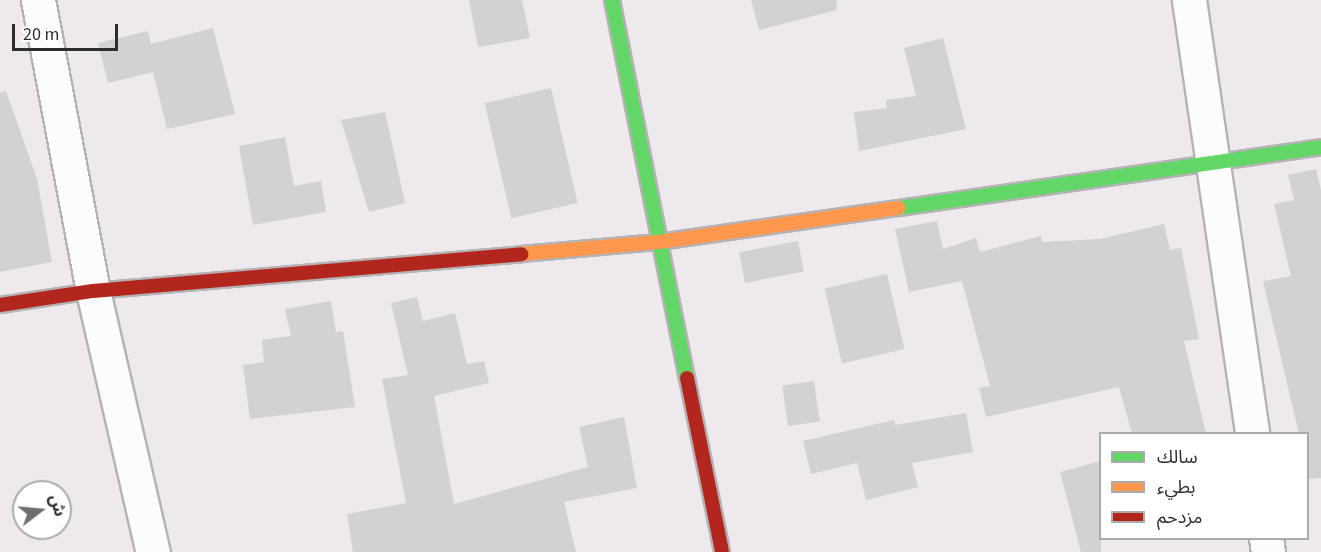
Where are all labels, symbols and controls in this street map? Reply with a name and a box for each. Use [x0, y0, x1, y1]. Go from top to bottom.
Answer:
scale bar [15, 12, 122, 50]
text: 20 m [23, 22, 59, 47]
legend [1099, 432, 1309, 540]
text: سالك [1157, 445, 1198, 470]
text: بطيء [1157, 475, 1195, 500]
north arrow [12, 480, 72, 540]
text: ش [44, 492, 71, 519]
text: مزدحم [1157, 505, 1202, 530]

